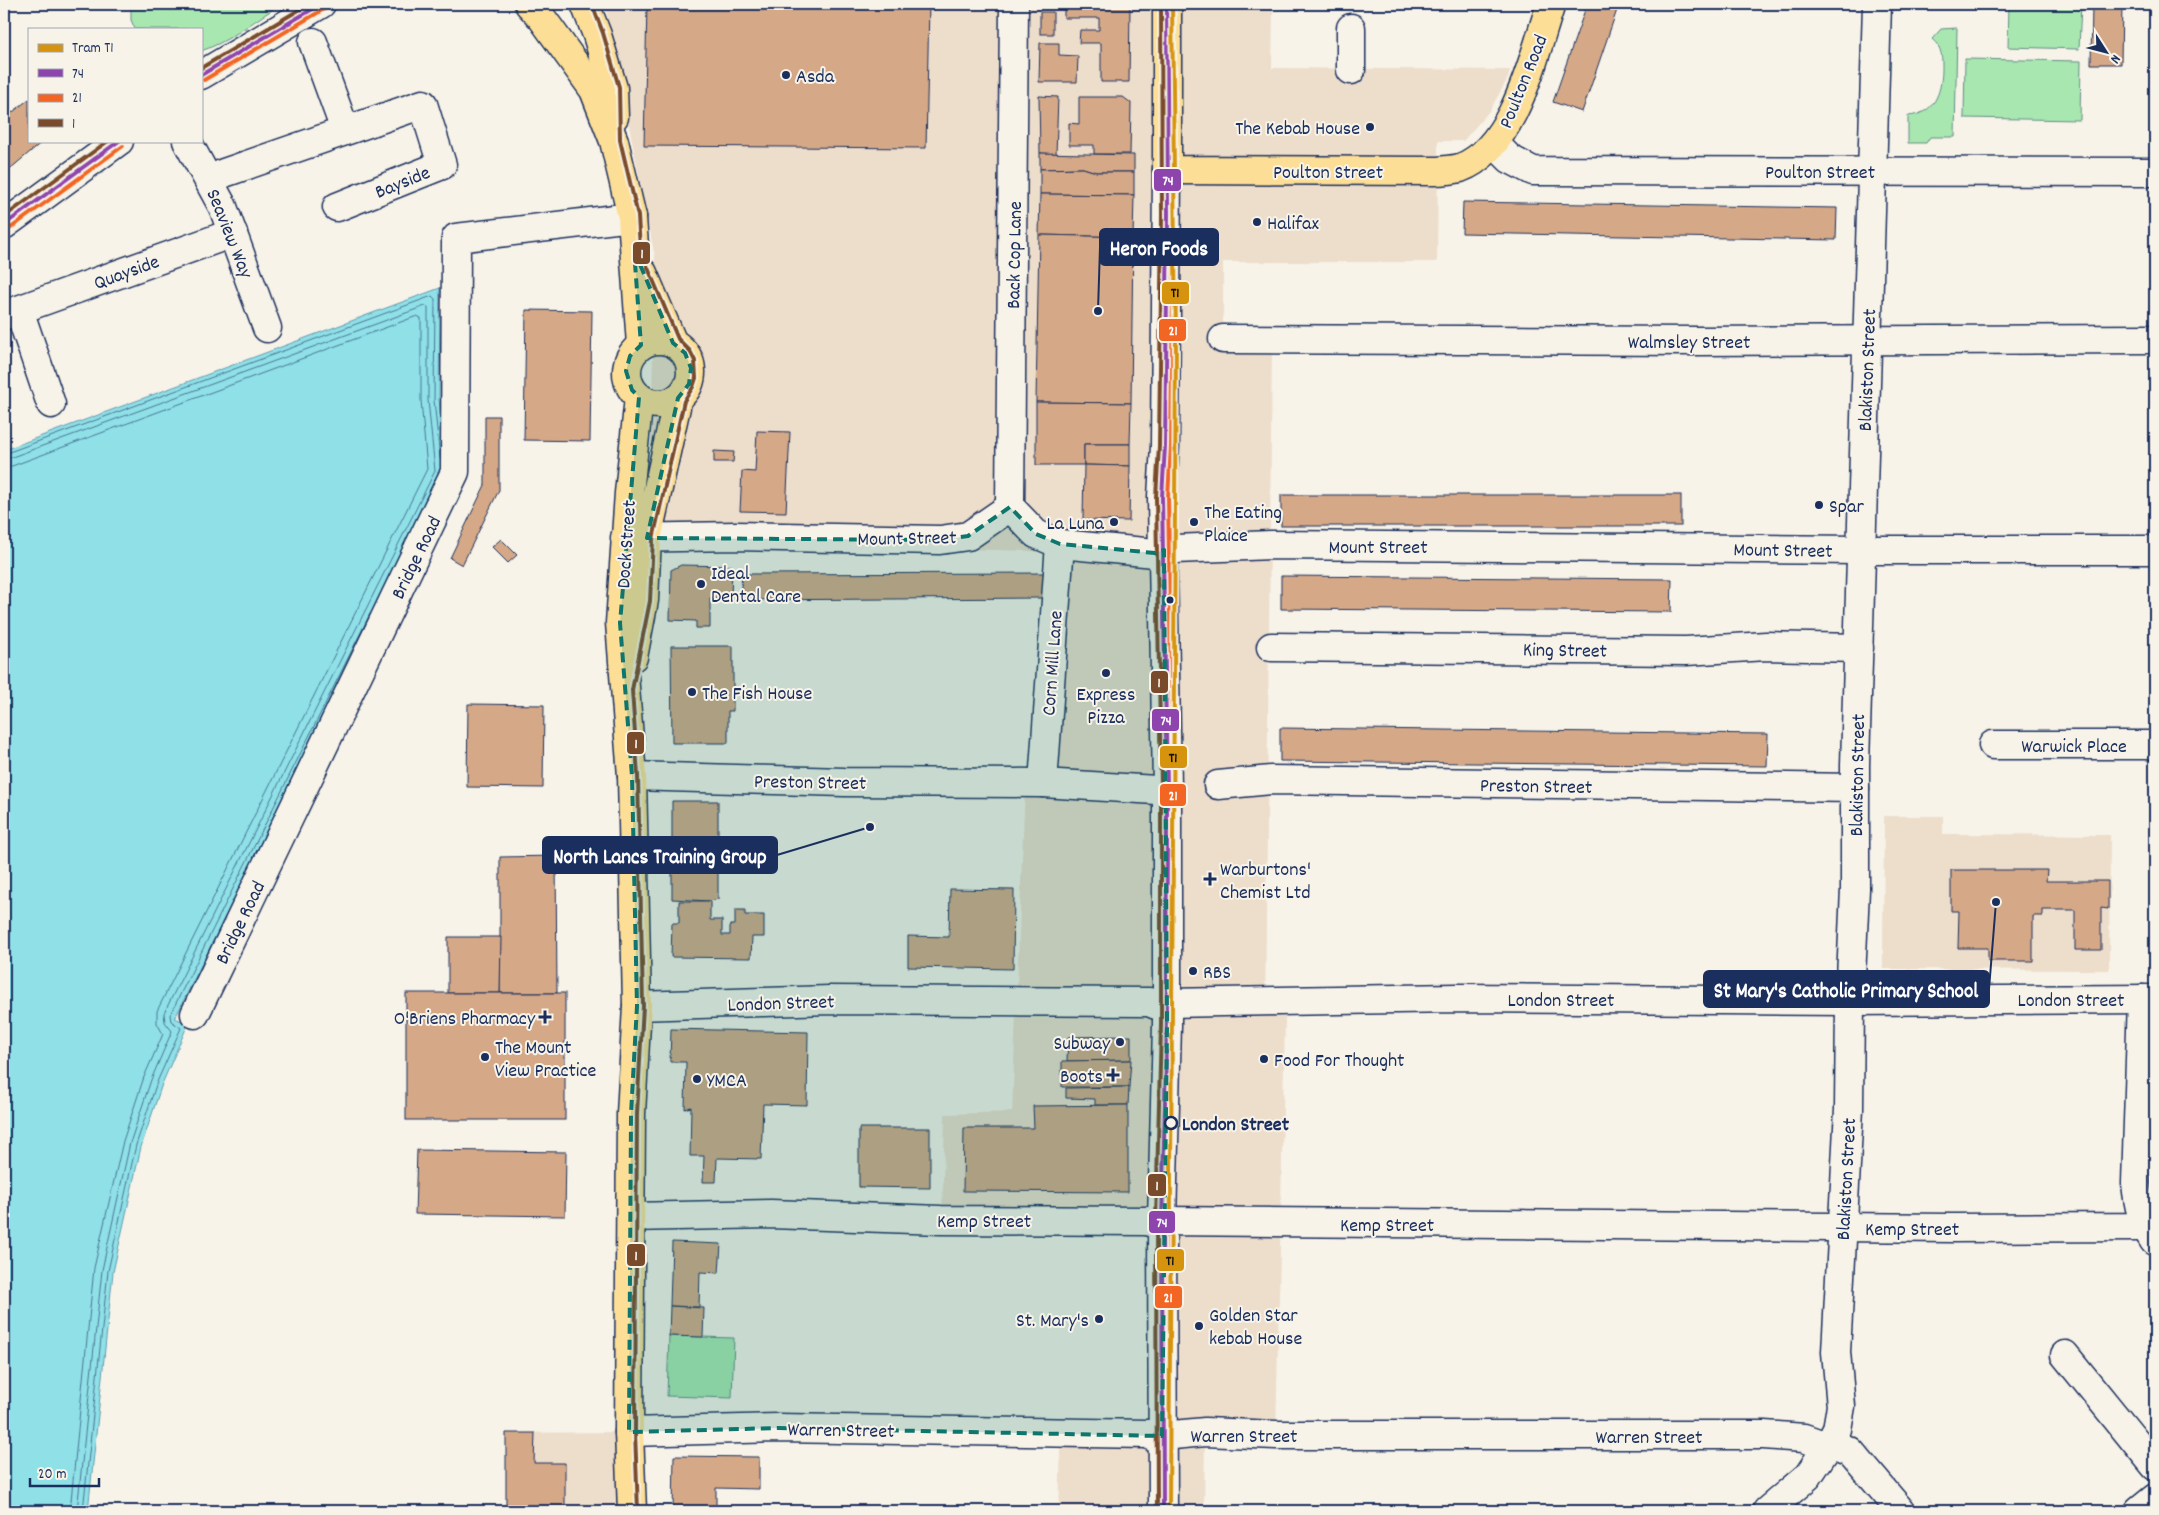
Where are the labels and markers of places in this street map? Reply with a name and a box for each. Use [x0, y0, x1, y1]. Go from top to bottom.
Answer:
place label: Asda [796, 64, 835, 92]
marker: Asda [780, 69, 792, 81]
place label: The Kebab House [1235, 116, 1360, 144]
marker: The Kebab House [1364, 121, 1376, 133]
place label: Halifax [1267, 211, 1319, 239]
marker: Halifax [1251, 216, 1263, 228]
callout: Heron Foods [1100, 229, 1218, 265]
place label: Spar [1829, 494, 1864, 522]
marker: Spar [1813, 499, 1825, 511]
place label: The Eating Plaice [1204, 500, 1282, 551]
place label: La Luna [1046, 511, 1105, 539]
marker: La Luna [1108, 516, 1120, 528]
marker: The Eating Plaice [1188, 516, 1200, 528]
place label: Ideal Dental Care [711, 561, 801, 612]
marker: Ideal Dental Care [695, 578, 707, 590]
unlabelled marker [1165, 595, 1175, 605]
marker: Express Pizza [1100, 667, 1112, 679]
place label: The Fish House [702, 681, 812, 709]
place label: Express Pizza [1077, 682, 1135, 733]
marker: The Fish House [686, 686, 698, 698]
callout: North Lancs Training Group [543, 837, 777, 873]
place label: Warburtons' Chemist Ltd [1220, 857, 1311, 908]
marker: Warburtons' Chemist Ltd [1204, 873, 1216, 885]
place label: RBS [1203, 960, 1231, 988]
marker: RBS [1187, 965, 1199, 977]
callout: St Mary's Catholic Primary School [1704, 971, 1989, 1007]
place label: O'Briens Pharmacy [394, 1006, 536, 1034]
marker: O'Briens Pharmacy [539, 1011, 551, 1023]
place label: Subway [1054, 1031, 1111, 1059]
place label: The Mount View Practice [495, 1035, 597, 1086]
marker: Subway [1114, 1036, 1126, 1048]
place label: Food For Thought [1274, 1048, 1404, 1076]
marker: The Mount View Practice [479, 1051, 491, 1063]
marker: Food For Thought [1258, 1053, 1270, 1065]
place label: Boots [1060, 1064, 1103, 1092]
place label: YMCA [707, 1068, 747, 1096]
marker: Boots [1107, 1069, 1119, 1081]
marker: YMCA [691, 1073, 703, 1085]
place label: London Street [1182, 1112, 1290, 1140]
marker: London Street [1164, 1116, 1178, 1130]
place label: Golden Star kebab House [1209, 1303, 1302, 1354]
place label: St. Mary's [1016, 1308, 1089, 1336]
marker: St. Mary's [1093, 1313, 1105, 1325]
marker: Golden Star kebab House [1193, 1320, 1205, 1332]

